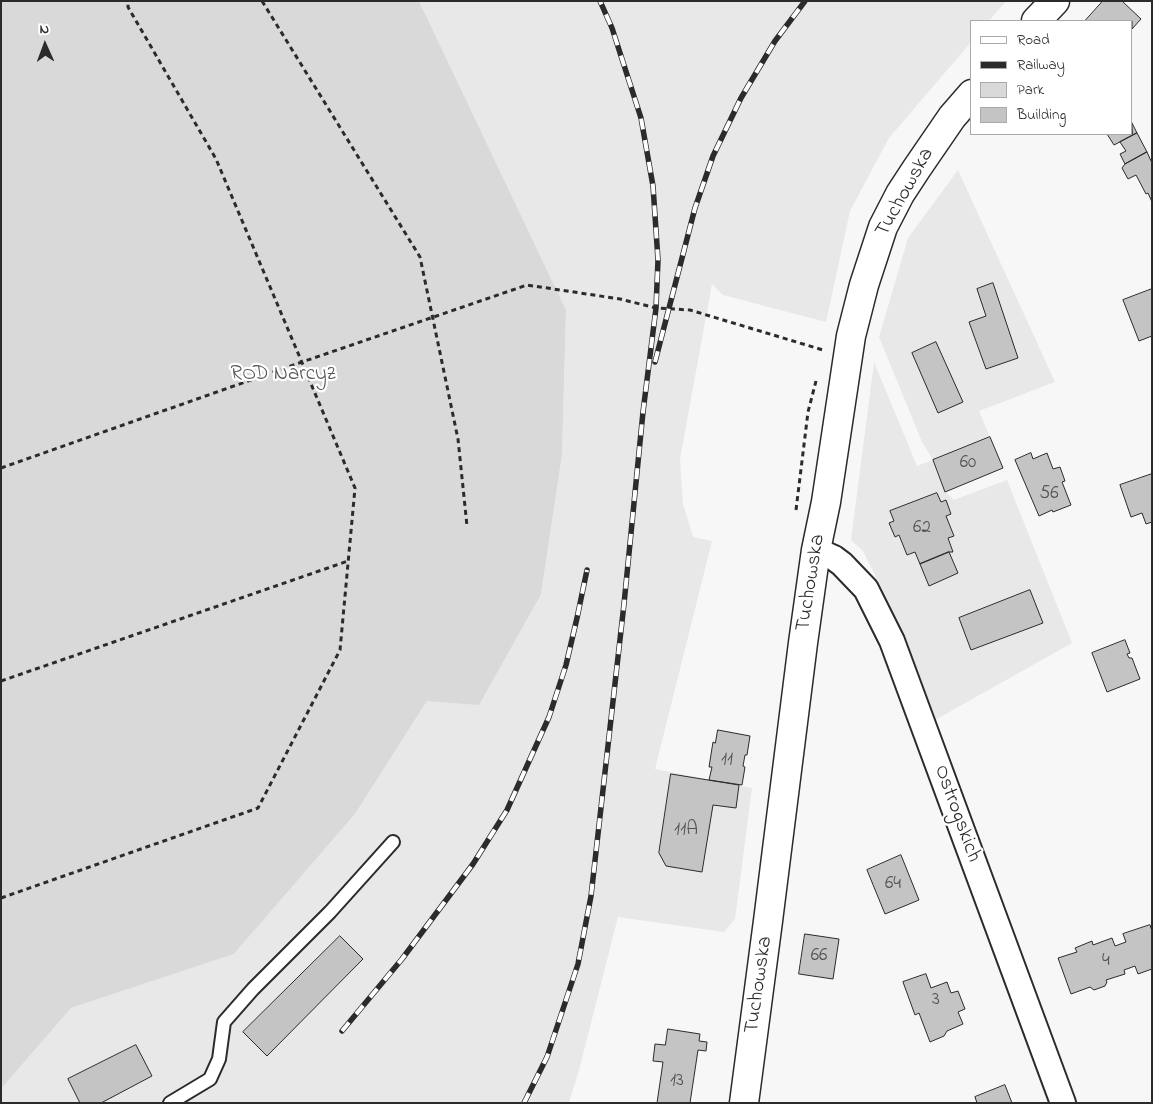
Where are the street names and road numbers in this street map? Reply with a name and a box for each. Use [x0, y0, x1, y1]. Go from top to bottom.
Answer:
street label: Tuchowska [871, 144, 941, 242]
street label: Tuchowska [792, 533, 832, 633]
street label: Ostrogskich [927, 762, 985, 866]
street label: Tuchowska [741, 935, 779, 1035]

